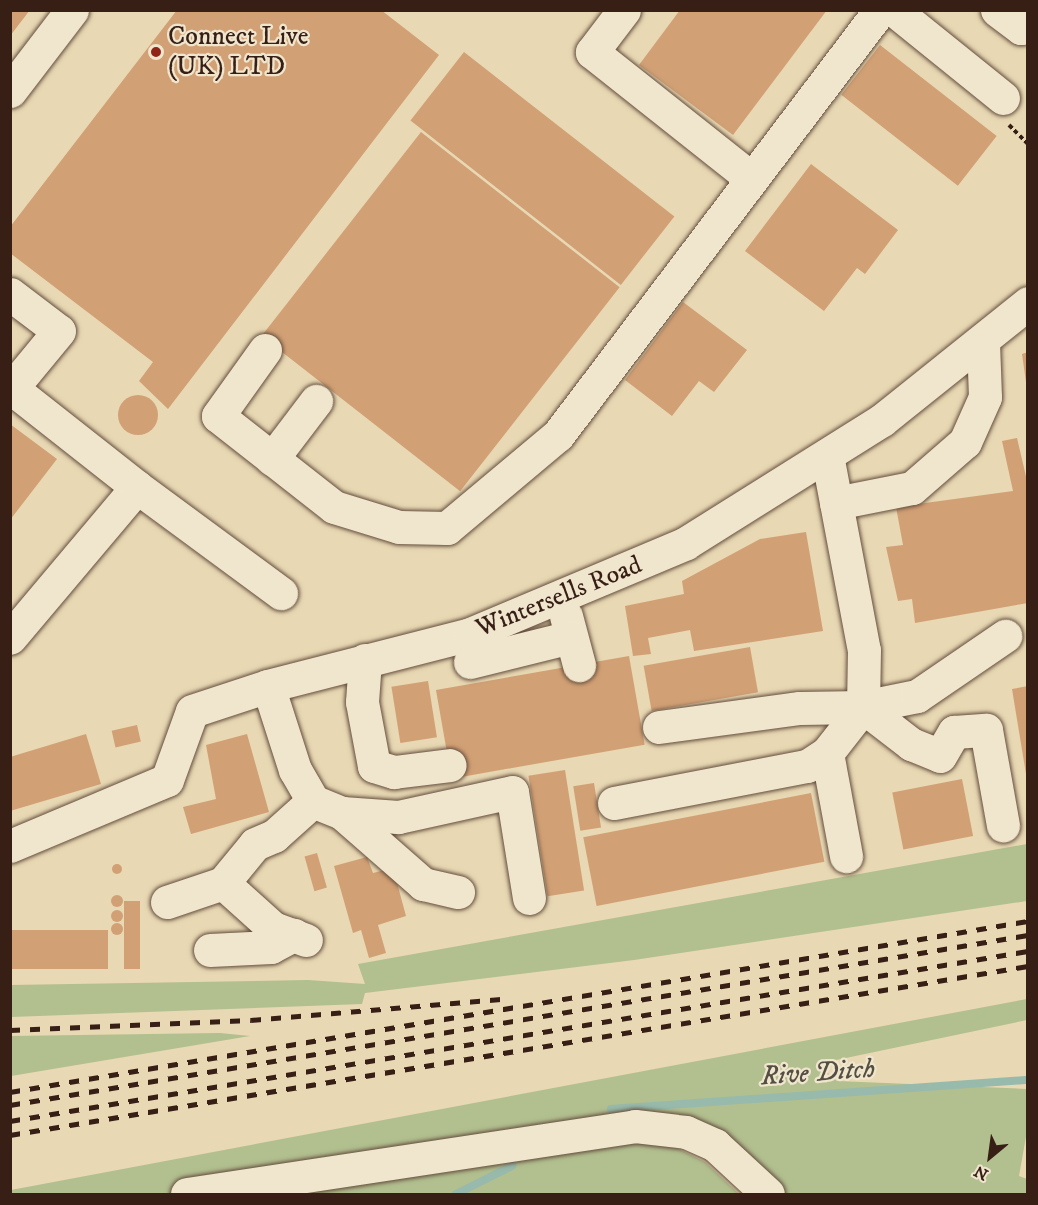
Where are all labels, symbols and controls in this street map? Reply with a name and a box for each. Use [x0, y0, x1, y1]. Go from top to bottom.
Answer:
place label: Connect Live (UK) LTD [168, 21, 308, 82]
marker: Connect Live (UK) LTD [149, 45, 163, 59]
street label: Wintersells Road [472, 550, 646, 644]
water label: Rive Ditch [760, 1053, 876, 1093]
north arrow [960, 1127, 1020, 1187]
text: N [971, 1161, 992, 1185]

